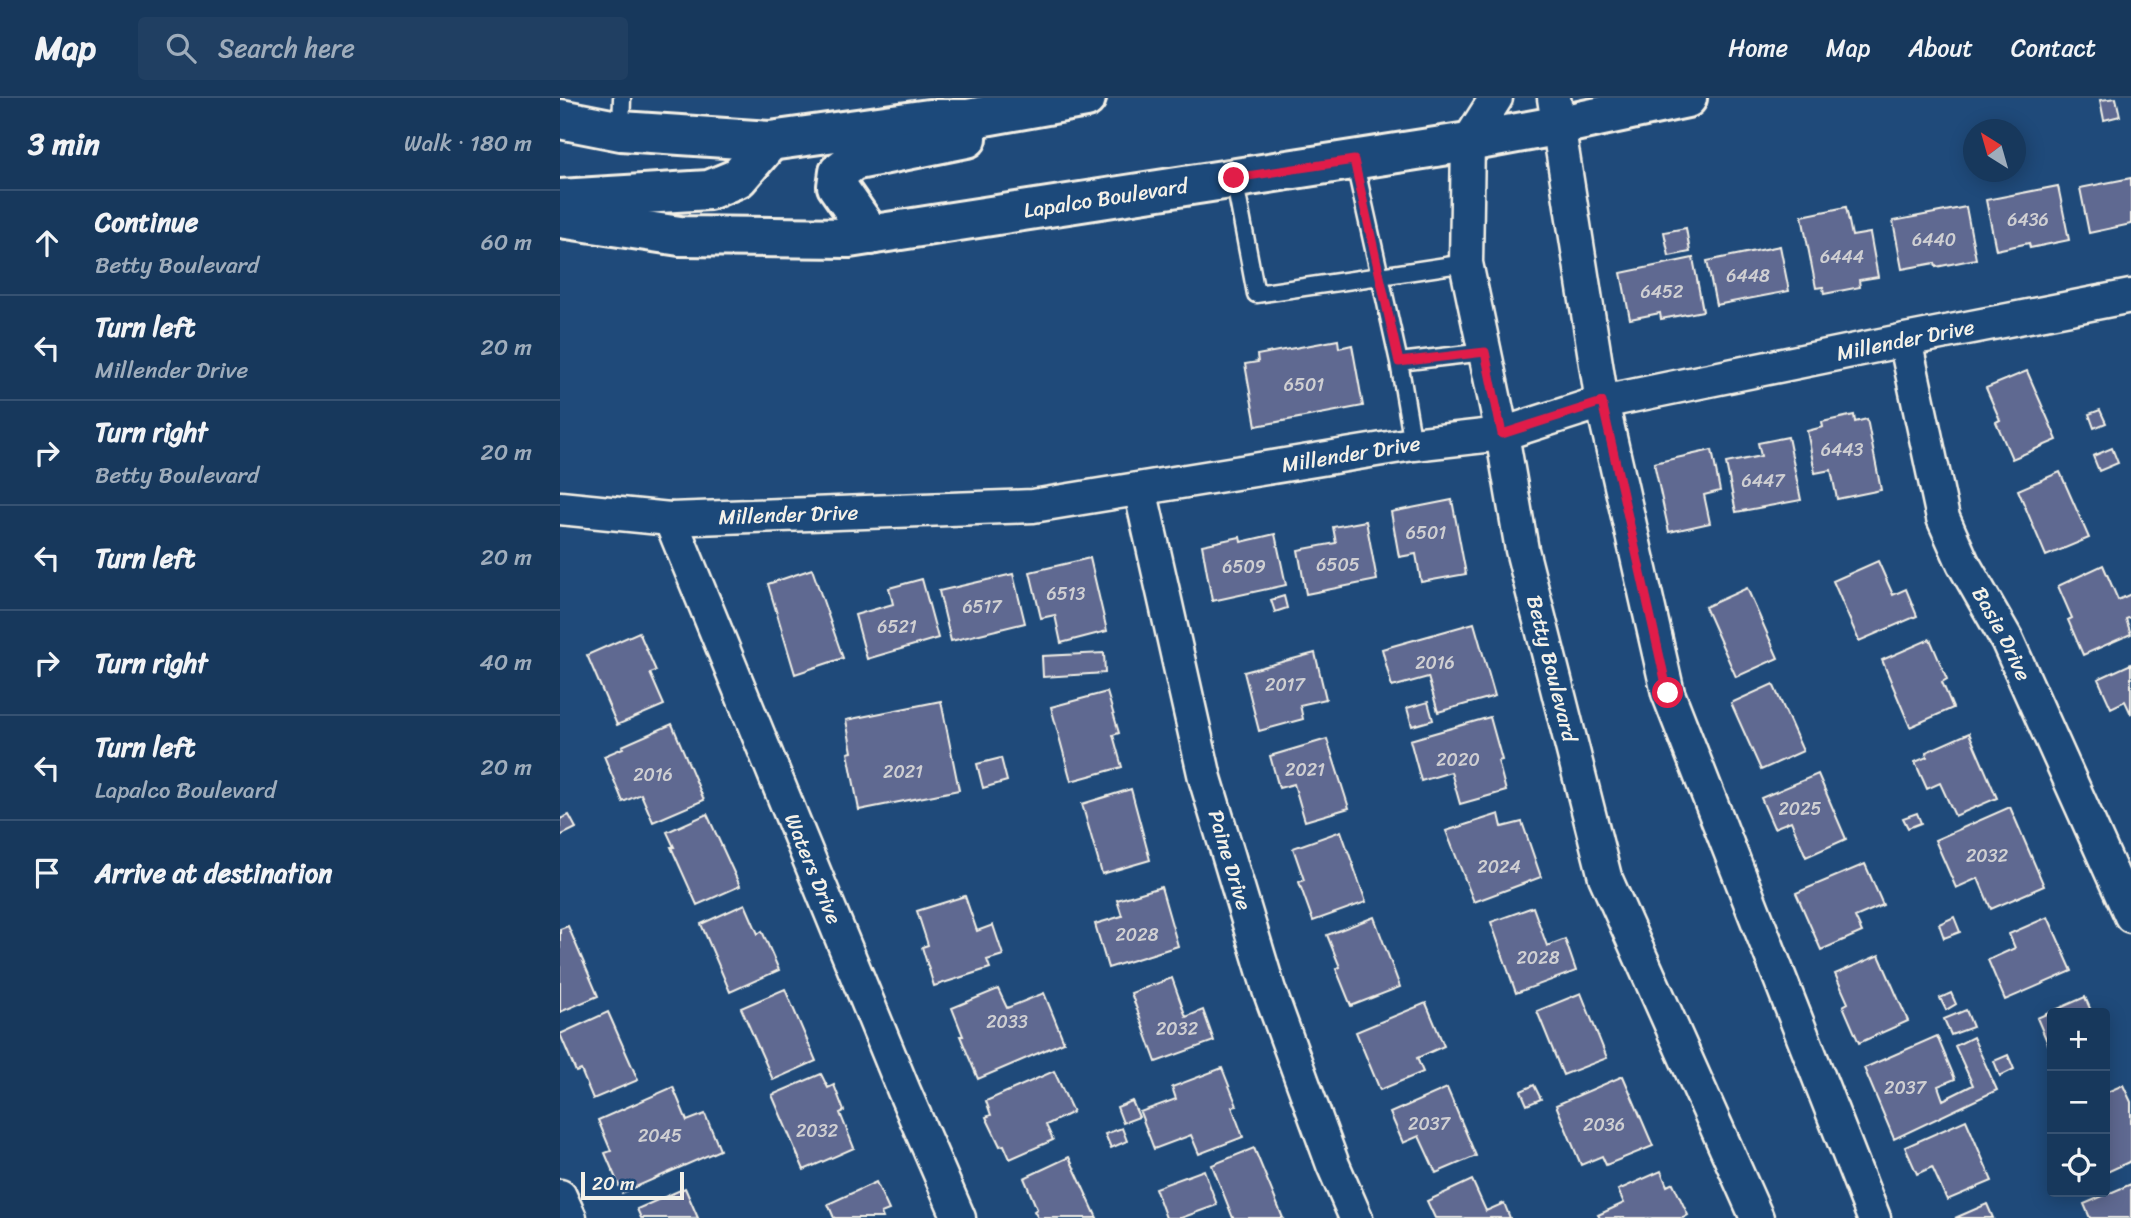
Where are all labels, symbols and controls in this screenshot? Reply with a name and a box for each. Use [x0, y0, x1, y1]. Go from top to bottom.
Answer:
search box [138, 17, 628, 80]
text: Map [35, 19, 96, 77]
text: Search here [218, 25, 355, 71]
text: Home [1728, 27, 1788, 69]
text: Map [1826, 27, 1870, 69]
text: About [1908, 27, 1973, 69]
text: Contact [2011, 27, 2096, 69]
icon: search [162, 29, 200, 67]
text: 3 min [28, 117, 100, 171]
north arrow [1963, 119, 2026, 182]
text: Walk · 180 m [404, 123, 532, 164]
route end [1218, 162, 1249, 193]
street label: Lapalco Boulevard [1021, 166, 1192, 230]
text: Continue [95, 199, 198, 245]
house number: 6436 [2007, 204, 2049, 236]
text: 60 m [481, 222, 532, 263]
icon: ahead [28, 224, 66, 262]
house number: 6440 [1912, 224, 1956, 256]
house number: 6444 [1820, 241, 1864, 273]
text: Betty Boulevard [95, 245, 259, 286]
house number: 6448 [1726, 260, 1770, 292]
house number: 6452 [1641, 276, 1683, 308]
text: Turn left [95, 304, 195, 350]
street label: Millender Drive [1833, 308, 1978, 373]
text: 20 m [481, 327, 532, 368]
icon: left [28, 329, 66, 367]
text: Millender Drive [95, 350, 248, 391]
house number: 6501 [1284, 369, 1324, 401]
text: Turn right [95, 409, 208, 455]
street label: Millender Drive [1279, 424, 1422, 484]
text: 20 m [481, 432, 532, 473]
icon: right [28, 434, 66, 472]
house number: 6443 [1821, 434, 1863, 466]
text: Betty Boulevard [95, 455, 259, 496]
house number: 6447 [1741, 465, 1786, 497]
street label: Millender Drive [718, 493, 859, 536]
house number: 6501 [1406, 517, 1446, 549]
text: Turn left [95, 535, 195, 581]
text: 20 m [481, 537, 532, 578]
icon: left [28, 539, 66, 577]
house number: 6505 [1316, 549, 1360, 581]
house number: 6509 [1222, 551, 1266, 583]
house number: 6513 [1047, 578, 1086, 610]
street label: Basie Drive [1961, 579, 2042, 687]
house number: 6517 [962, 591, 1003, 623]
street label: Betty Boulevard [1515, 591, 1589, 748]
house number: 6521 [877, 611, 917, 643]
text: Turn right [95, 640, 208, 686]
text: 40 m [479, 642, 532, 683]
icon: right [28, 644, 66, 682]
house number: 2016 [1415, 647, 1455, 679]
house number: 2017 [1265, 669, 1307, 701]
route start [1652, 677, 1683, 708]
text: Turn left [95, 724, 195, 770]
house number: 2020 [1436, 744, 1480, 776]
text: 20 m [481, 747, 532, 788]
icon: left [28, 749, 66, 787]
house number: 2021 [1285, 754, 1325, 786]
house number: 2021 [883, 756, 923, 788]
house number: 2016 [633, 759, 673, 791]
text: Lapalco Boulevard [95, 770, 276, 811]
house number: 2025 [1778, 793, 1822, 825]
street label: Paine Drive [1197, 805, 1263, 915]
street label: Waters Drive [773, 808, 853, 930]
house number: 2032 [1966, 840, 2008, 872]
text: Arrive at destination [95, 850, 332, 896]
house number: 2024 [1477, 851, 1521, 883]
icon: arrive [28, 854, 66, 892]
house number: 2028 [1115, 919, 1159, 951]
house number: 2028 [1516, 942, 1560, 974]
house number: 2033 [986, 1006, 1028, 1038]
map controls [2047, 1008, 2110, 1197]
button: + [2047, 1008, 2110, 1071]
house number: 2032 [1156, 1013, 1198, 1045]
button: − [2047, 1071, 2110, 1134]
house number: 2037 [1884, 1072, 1928, 1104]
house number: 2037 [1408, 1108, 1452, 1140]
house number: 2036 [1583, 1109, 1625, 1141]
house number: 2032 [796, 1115, 838, 1147]
house number: 2045 [638, 1120, 682, 1152]
button: locate [2047, 1134, 2110, 1197]
text: 20 m [592, 1167, 635, 1200]
scale bar [581, 1169, 684, 1201]

